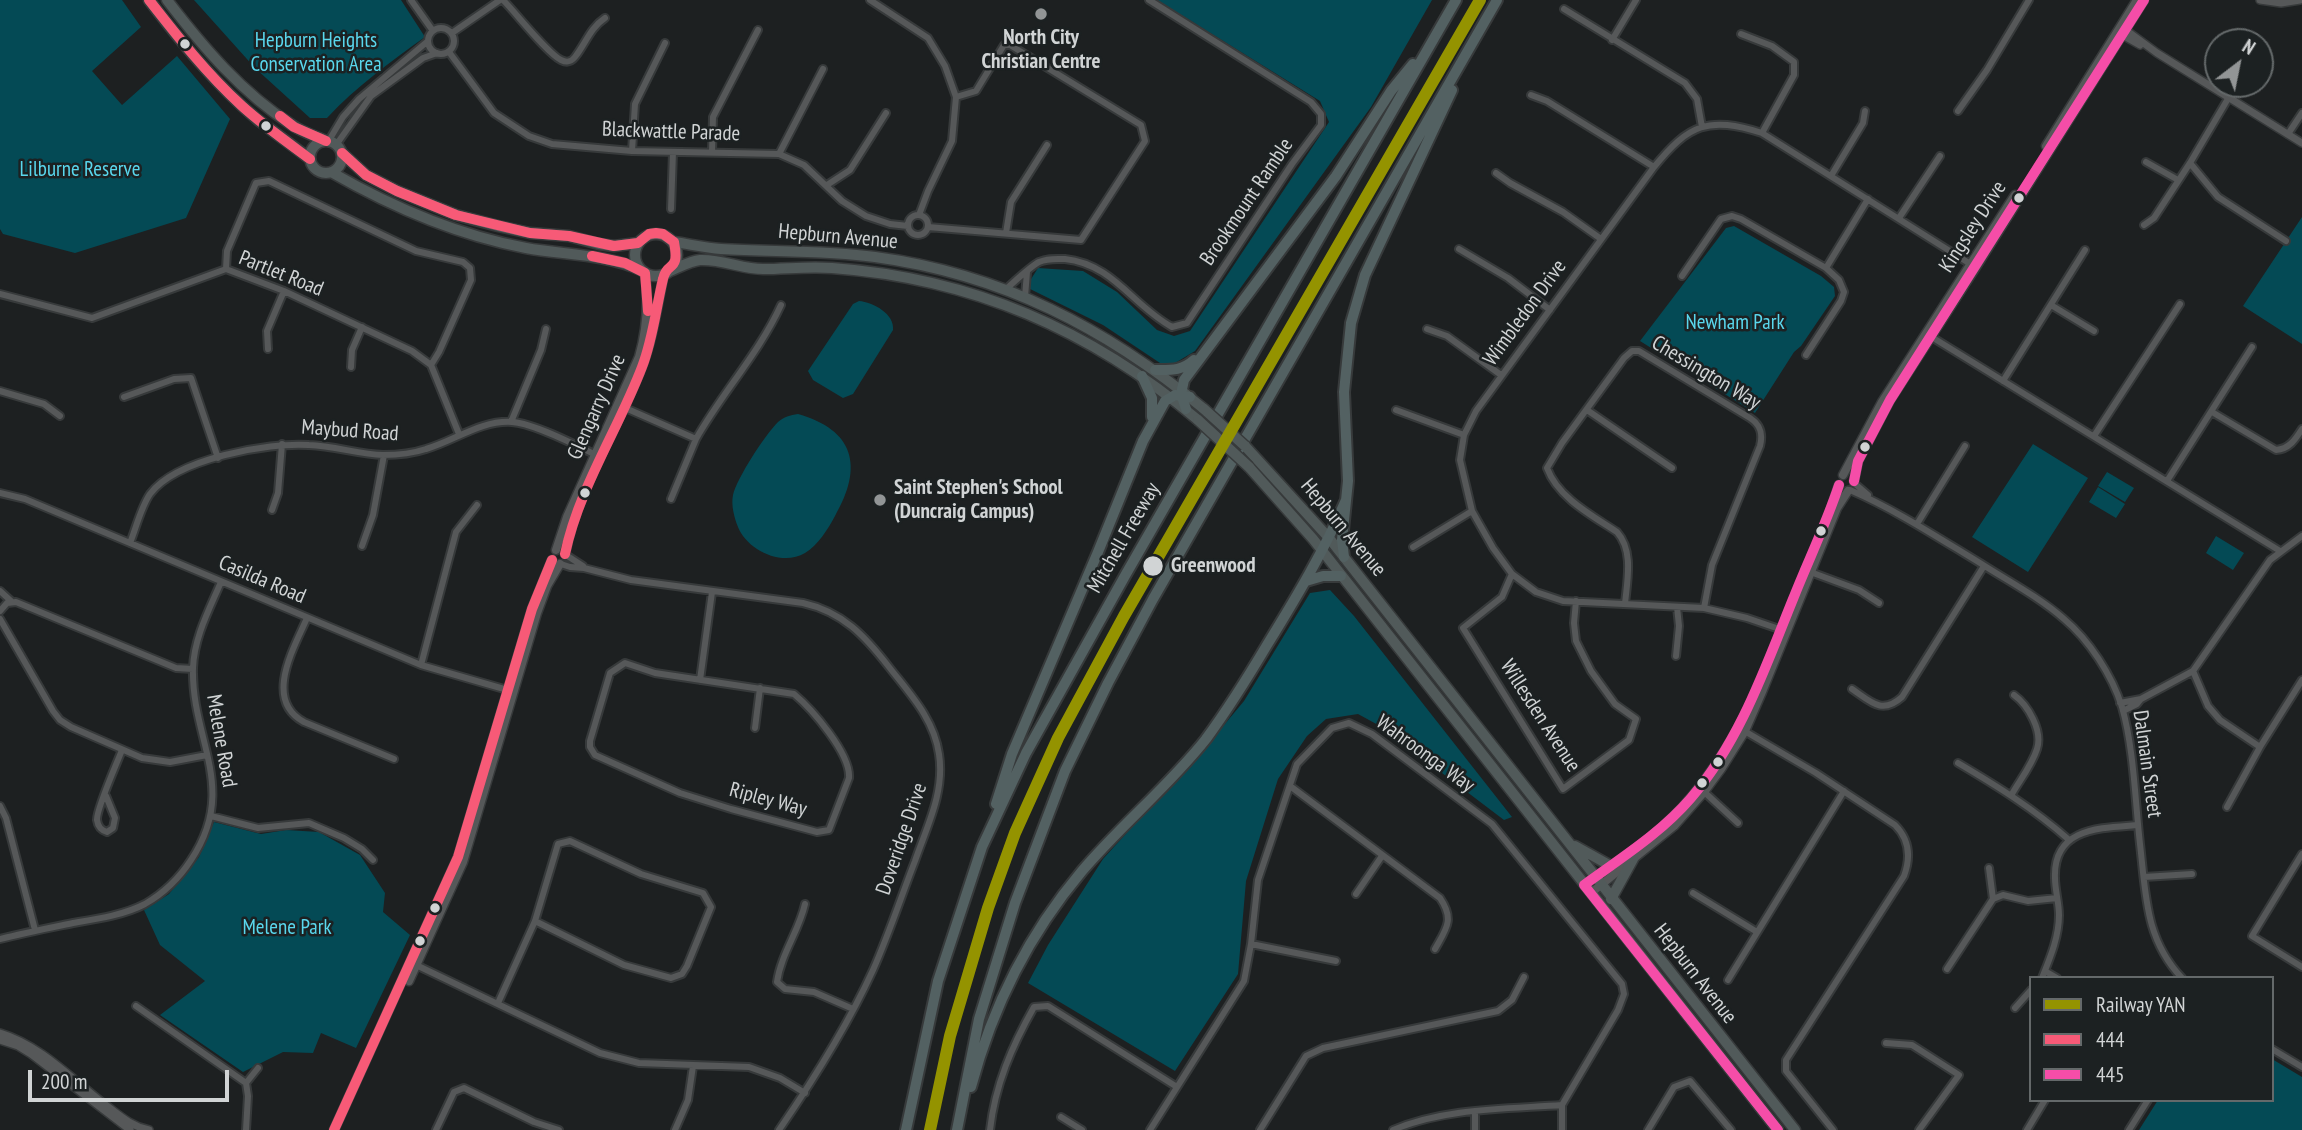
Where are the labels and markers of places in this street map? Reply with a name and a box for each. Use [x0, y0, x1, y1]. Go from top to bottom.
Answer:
marker: North City Christian Centre [1033, 6, 1049, 22]
place label: North City Christian Centre [981, 25, 1101, 75]
unlabelled marker [178, 37, 192, 51]
unlabelled marker [259, 119, 273, 133]
unlabelled marker [2012, 191, 2026, 205]
unlabelled marker [1858, 440, 1872, 454]
place label: Saint Stephen's School (Duncraig Campus) [894, 475, 1063, 525]
unlabelled marker [578, 486, 592, 500]
marker: Saint Stephen's School (Duncraig Campus) [872, 492, 888, 508]
unlabelled marker [1814, 524, 1828, 538]
place label: Greenwood [1171, 553, 1256, 579]
marker: Greenwood [1141, 554, 1165, 578]
unlabelled marker [1711, 755, 1725, 769]
unlabelled marker [1695, 776, 1709, 790]
unlabelled marker [428, 901, 442, 915]
unlabelled marker [413, 934, 427, 948]

